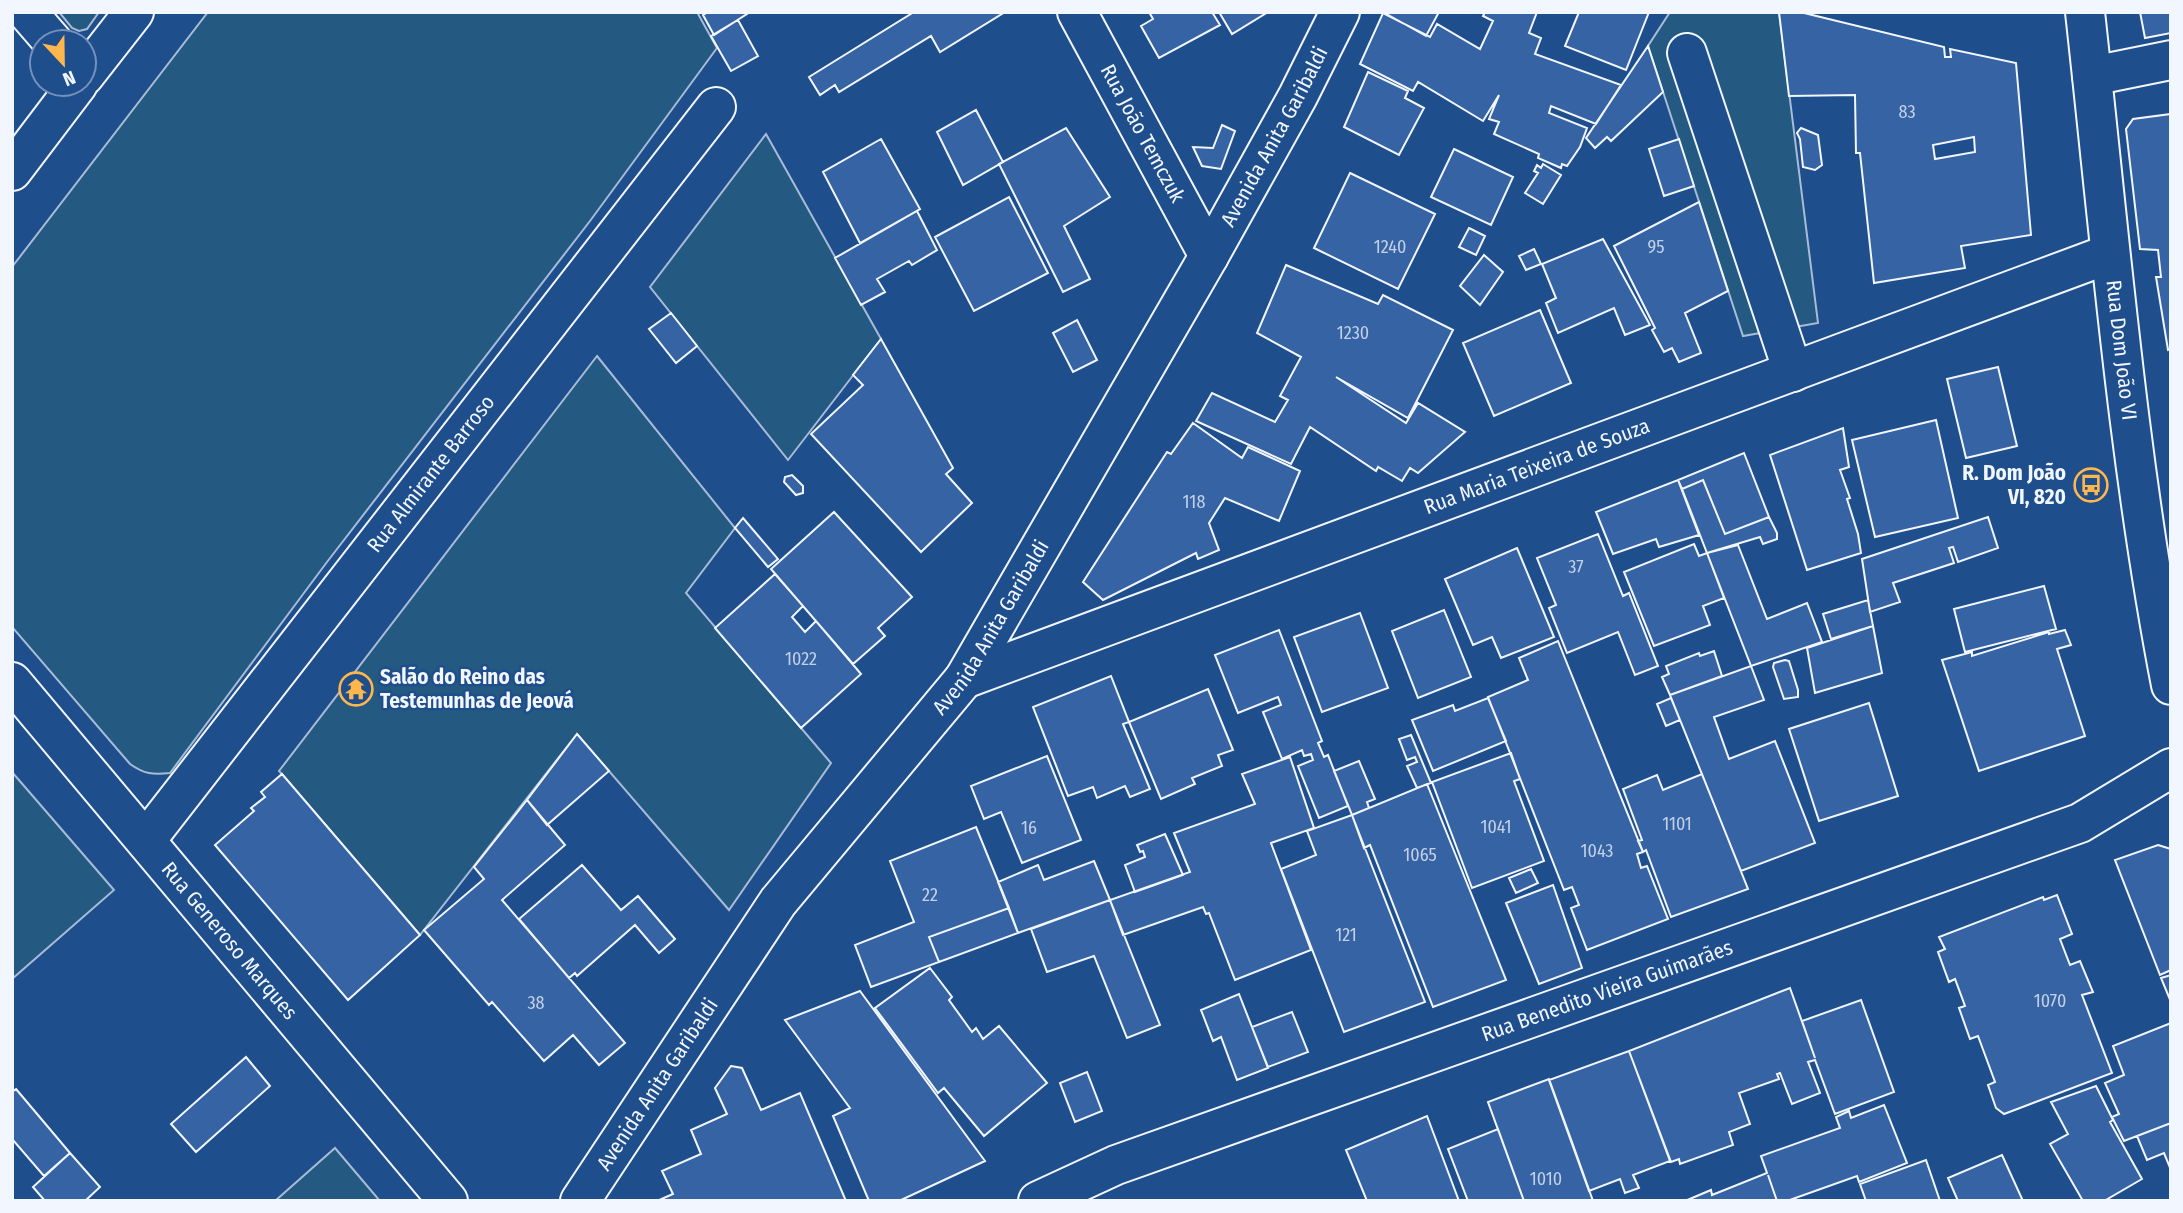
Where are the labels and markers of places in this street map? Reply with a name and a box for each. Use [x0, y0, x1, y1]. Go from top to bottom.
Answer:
place label: R. Dom João VI, 820 [1962, 460, 2066, 510]
bus stop icon: R. Dom João VI, 820 [2072, 466, 2110, 504]
place label: Salão do Reino das Testemunhas de Jeová [380, 664, 574, 714]
temple icon: Salão do Reino das Testemunhas de Jeová [337, 670, 375, 708]

